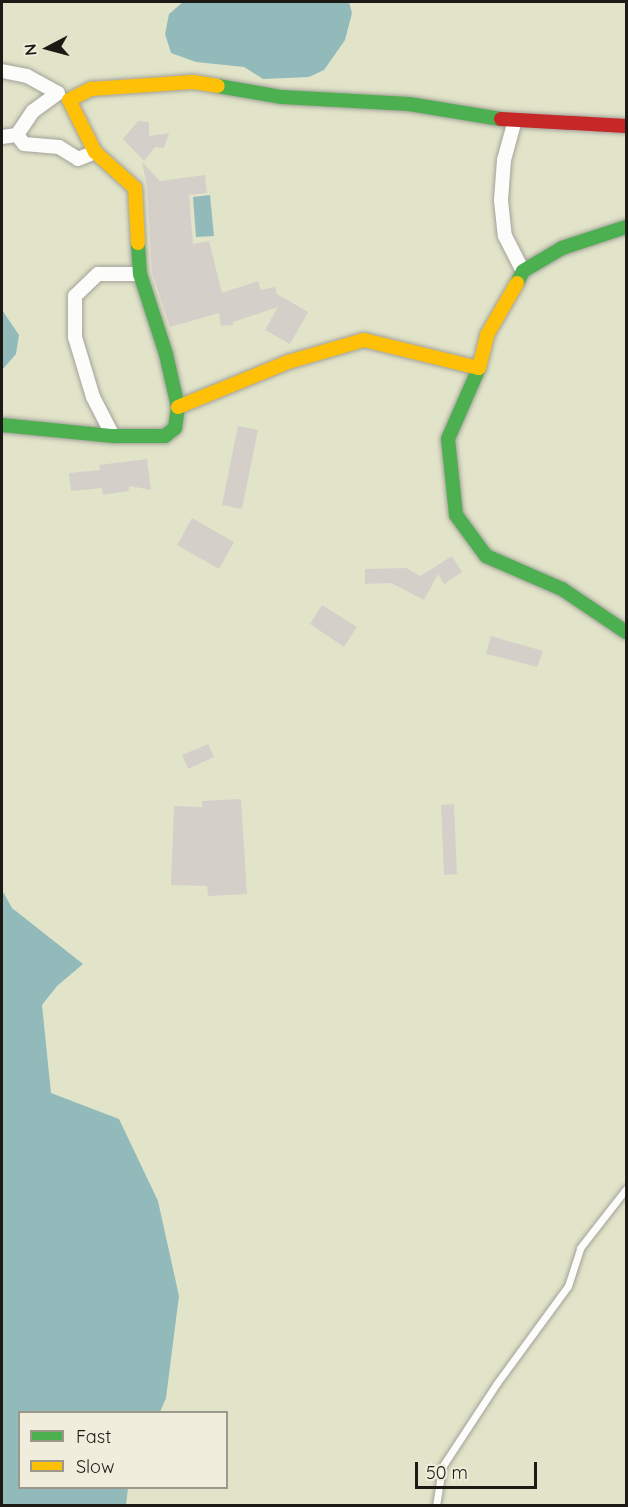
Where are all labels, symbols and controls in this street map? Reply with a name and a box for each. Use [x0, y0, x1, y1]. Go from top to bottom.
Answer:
north arrow [18, 18, 78, 78]
text: N [20, 43, 41, 57]
legend [18, 1411, 228, 1489]
text: Fast [76, 1425, 111, 1448]
scale bar [418, 1450, 540, 1488]
text: Slow [76, 1455, 114, 1478]
text: 50 m [426, 1461, 468, 1484]

